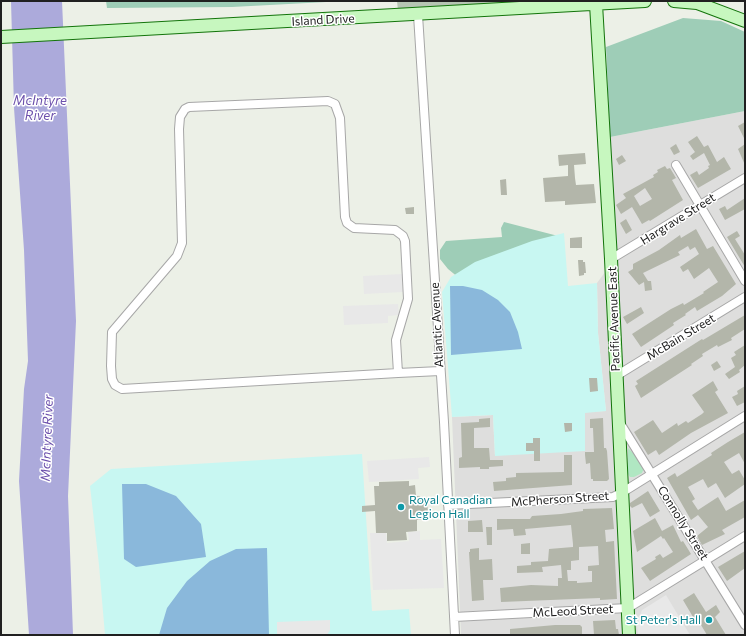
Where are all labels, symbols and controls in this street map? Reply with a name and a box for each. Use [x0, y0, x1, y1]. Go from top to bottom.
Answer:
street label: Island Drive [291, 11, 355, 29]
water label: McIntyre River [13, 93, 67, 124]
street label: Hargrave Street [638, 190, 718, 248]
street label: Pacific Avenue East [605, 266, 623, 372]
street label: Atlantic Avenue [428, 282, 446, 368]
street label: McBain Street [644, 311, 718, 363]
water label: McIntyre River [38, 394, 56, 482]
street label: Connolly Street [654, 483, 712, 563]
street label: McPherson Street [510, 488, 610, 510]
place label: Royal Canadian Legion Hall [409, 493, 492, 521]
marker: Royal Canadian Legion Hall [396, 502, 406, 512]
street label: McLeod Street [532, 602, 614, 620]
place label: St Peter's Hall [626, 613, 701, 627]
marker: St Peter's Hall [704, 615, 714, 625]

